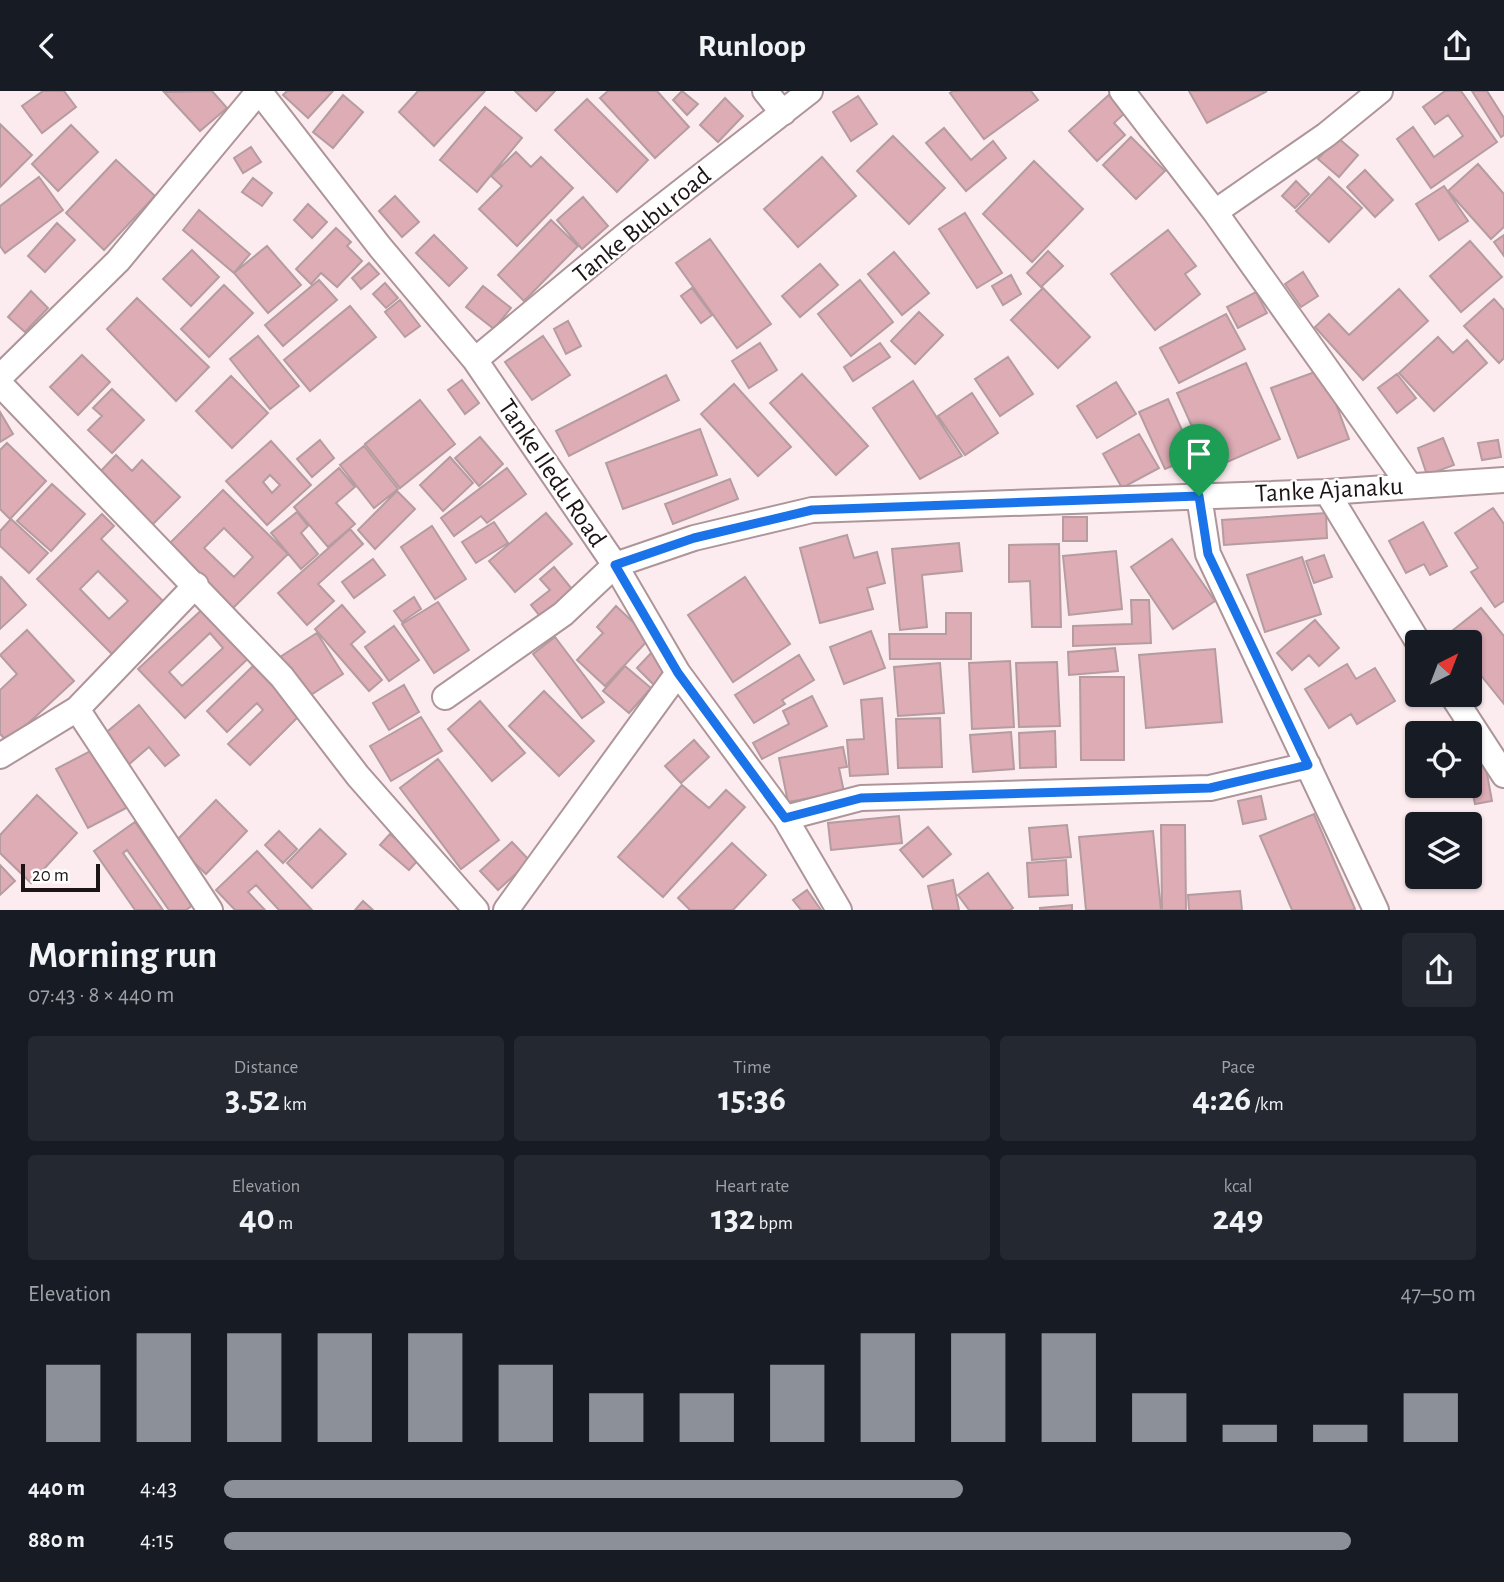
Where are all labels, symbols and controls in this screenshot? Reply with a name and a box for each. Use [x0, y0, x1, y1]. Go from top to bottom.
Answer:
icon: back [28, 27, 66, 65]
icon: share [1438, 27, 1476, 65]
text: Runloop [698, 30, 806, 62]
street label: Tanke Bubu road [568, 162, 716, 288]
street label: Tanke Iledu Road [493, 394, 611, 552]
pin [1169, 424, 1229, 496]
icon: arrive [1180, 435, 1218, 473]
street label: Tanke Ajanaku [1254, 473, 1404, 507]
north arrow [1405, 630, 1482, 707]
map controls [1405, 630, 1482, 889]
button: locate [1405, 721, 1482, 798]
button: layers [1405, 812, 1482, 889]
scale bar [21, 861, 100, 893]
text: 20 m [32, 866, 69, 885]
button: share [1402, 933, 1476, 1007]
text: Morning run [28, 937, 217, 975]
text: 07:43 · 8 × 440 m [28, 984, 174, 1007]
text: Distance [234, 1058, 298, 1077]
text: Time [733, 1058, 771, 1077]
text: Pace [1221, 1058, 1255, 1077]
text: 3.52 [225, 1082, 280, 1117]
text: 15:36 [718, 1082, 786, 1117]
text: 4:26 [1192, 1082, 1251, 1117]
text: km [280, 1095, 307, 1114]
text: /km [1251, 1095, 1284, 1114]
text: Elevation [232, 1177, 300, 1196]
text: Heart rate [715, 1177, 789, 1196]
text: kcal [1224, 1177, 1252, 1196]
text: 40 [239, 1201, 275, 1236]
text: 132 [711, 1201, 755, 1236]
text: 249 [1213, 1201, 1264, 1236]
text: m [275, 1214, 293, 1233]
text: bpm [755, 1214, 793, 1233]
text: Elevation [28, 1283, 111, 1306]
text: 47–50 m [1400, 1283, 1476, 1306]
text: 440 m [28, 1477, 85, 1500]
text: 4:43 [140, 1477, 177, 1500]
text: 880 m [28, 1529, 85, 1552]
text: 4:15 [140, 1529, 174, 1552]

